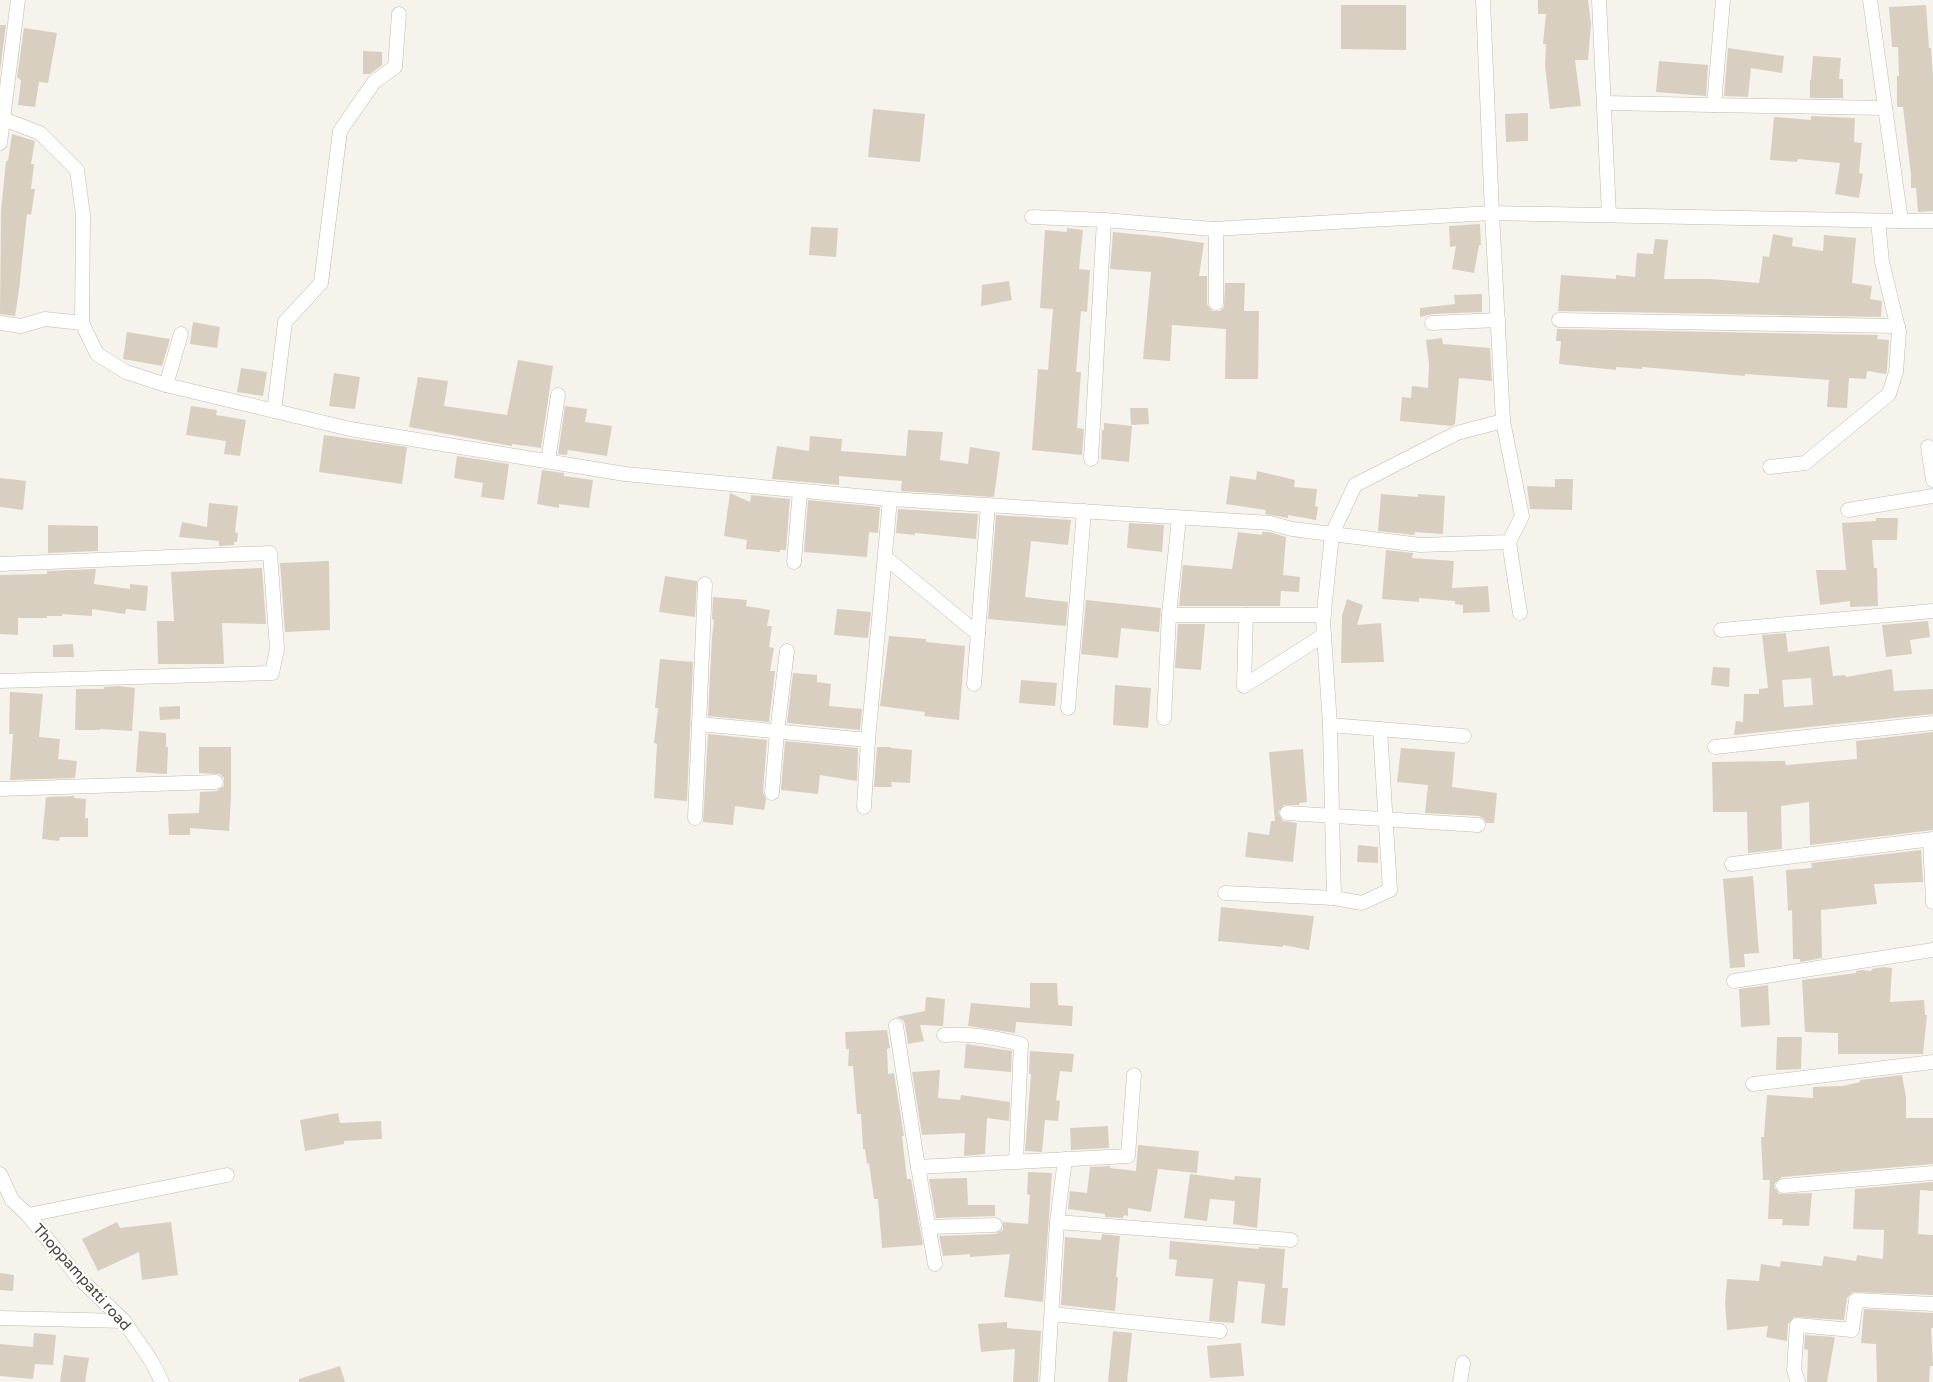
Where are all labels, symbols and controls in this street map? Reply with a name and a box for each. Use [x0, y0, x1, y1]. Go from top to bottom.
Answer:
street label: Thoppampatti road [29, 1220, 135, 1334]

